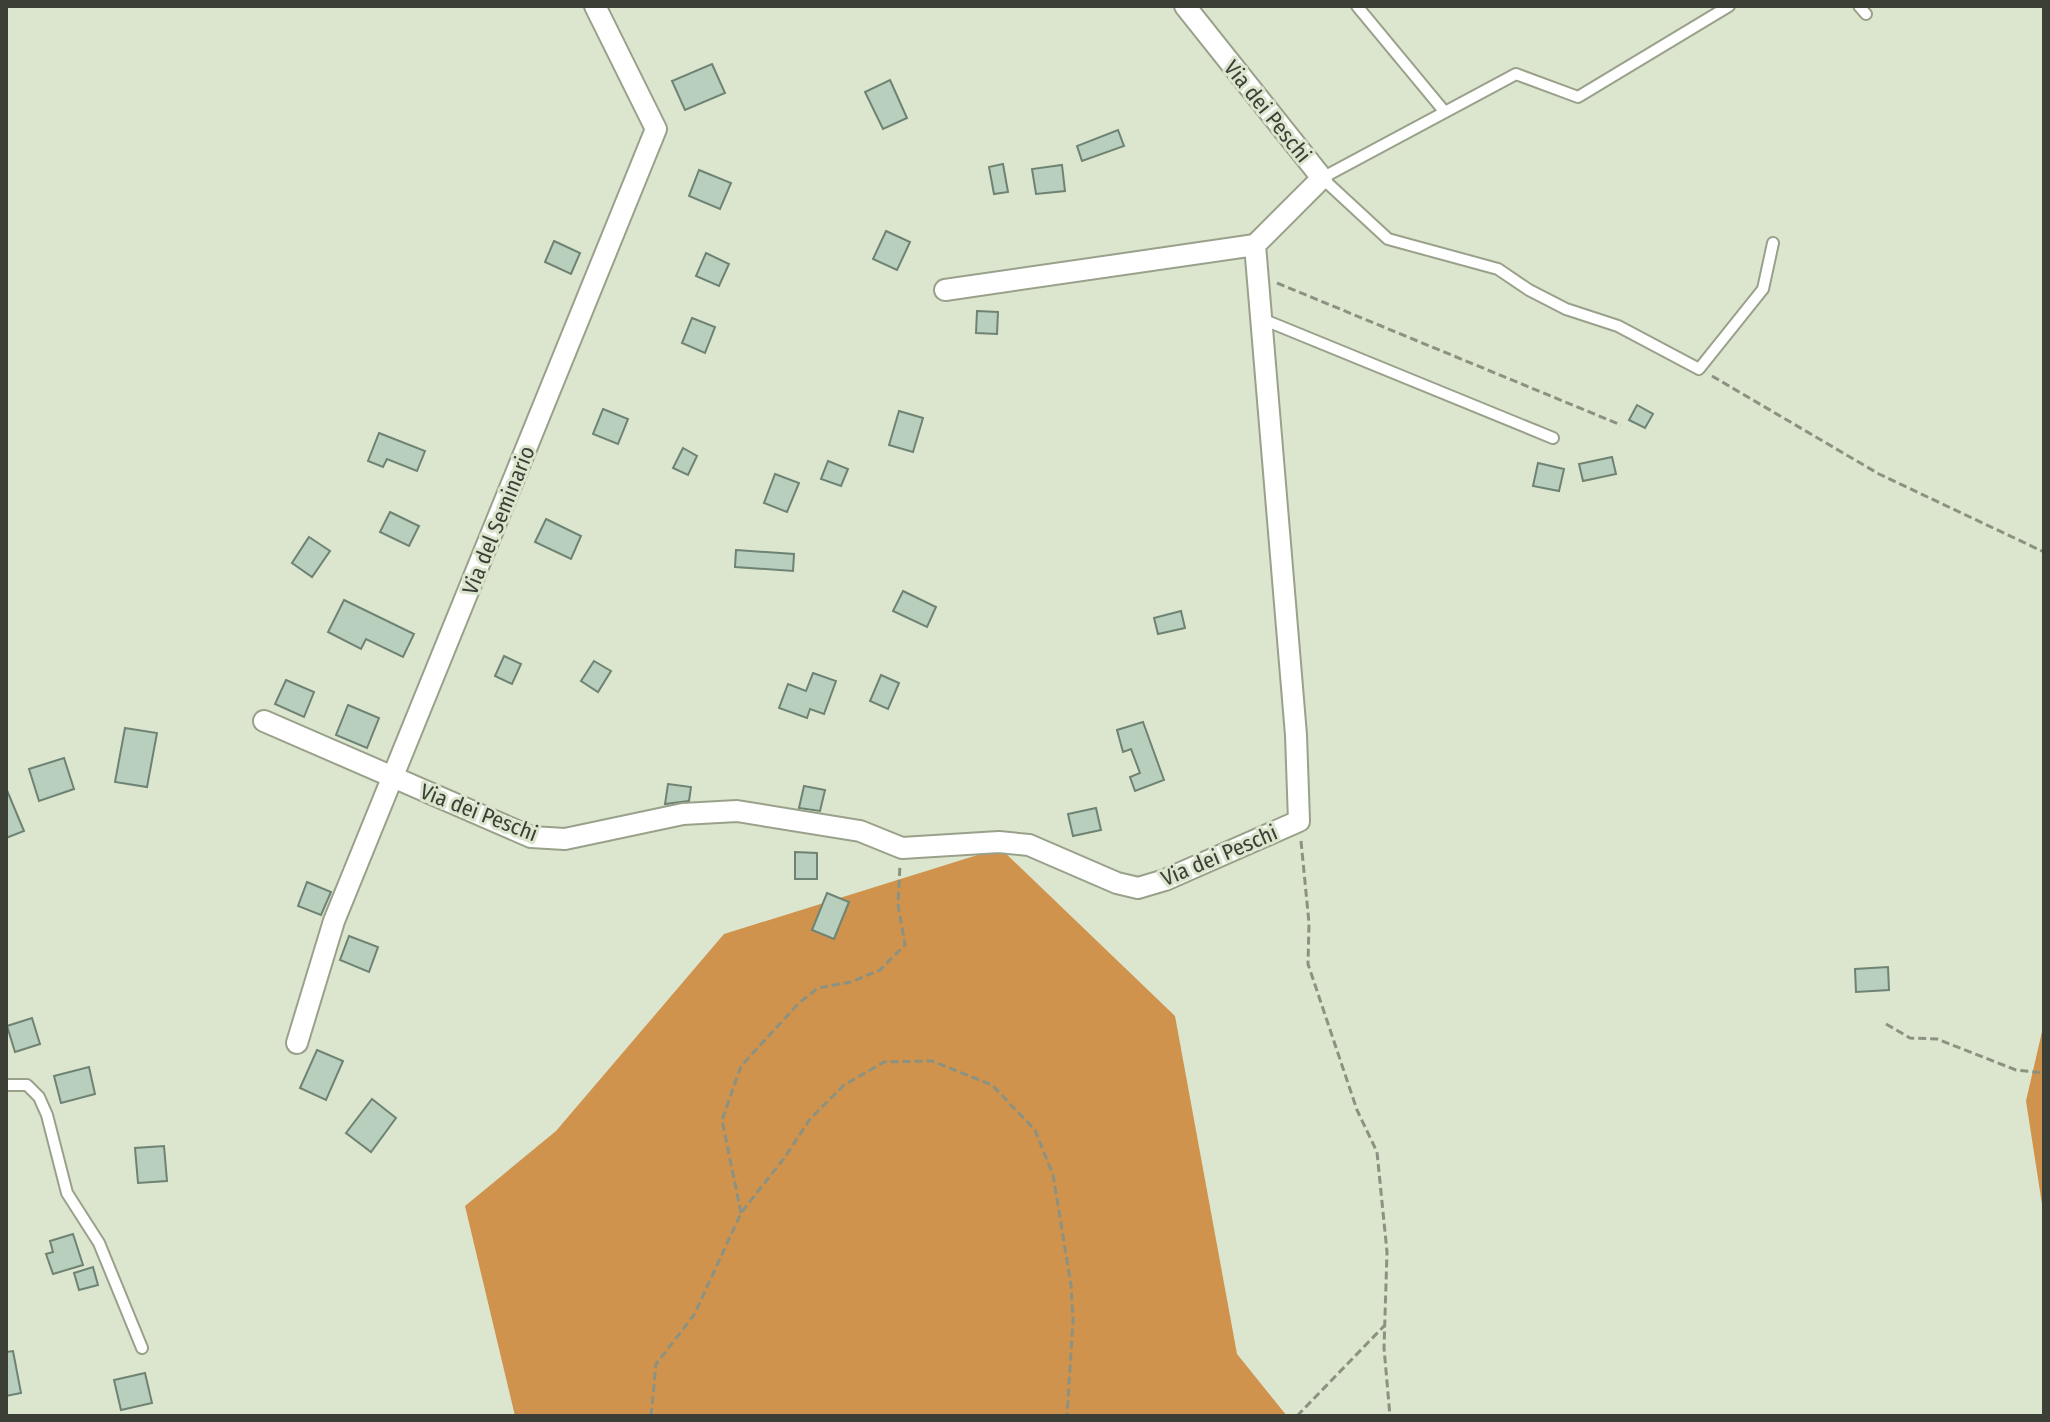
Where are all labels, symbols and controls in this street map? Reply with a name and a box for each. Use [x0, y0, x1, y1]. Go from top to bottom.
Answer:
street label: Via dei Peschi [1218, 55, 1317, 168]
street label: Via del Seminario [456, 442, 541, 598]
street label: Via dei Peschi [416, 778, 541, 847]
street label: Via dei Peschi [1157, 819, 1281, 892]

